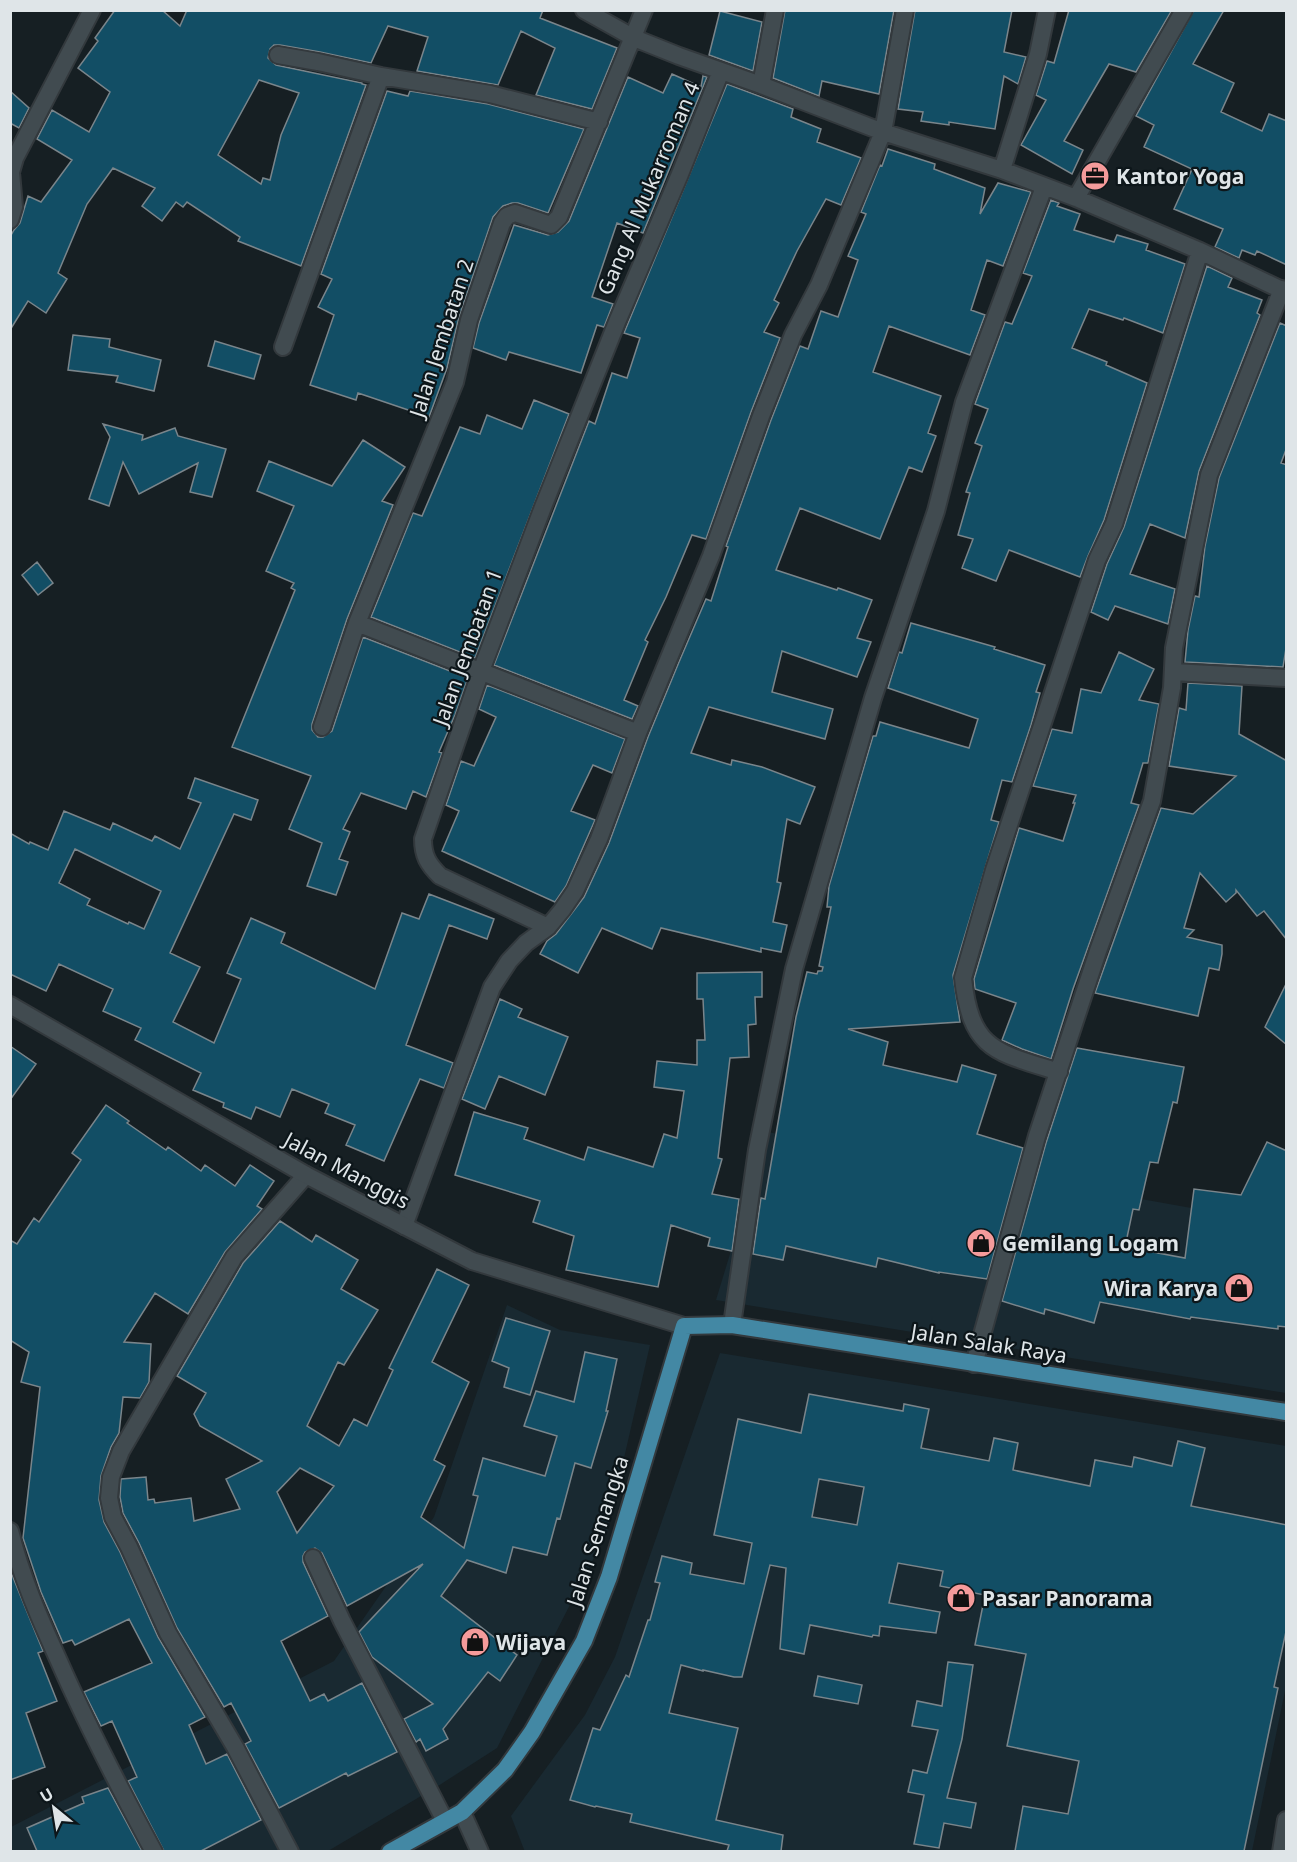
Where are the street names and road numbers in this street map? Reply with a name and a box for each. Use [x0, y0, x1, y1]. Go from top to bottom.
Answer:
street label: Gang Al Mukarroman 4 [590, 77, 706, 299]
street label: Jalan Jembatan 2 [402, 255, 480, 423]
street label: Jalan Jembatan 1 [425, 565, 508, 731]
street label: Jalan Manggis [278, 1124, 415, 1215]
street label: Jalan Salak Raya [907, 1317, 1069, 1369]
street label: Jalan Semangka [559, 1452, 635, 1612]

